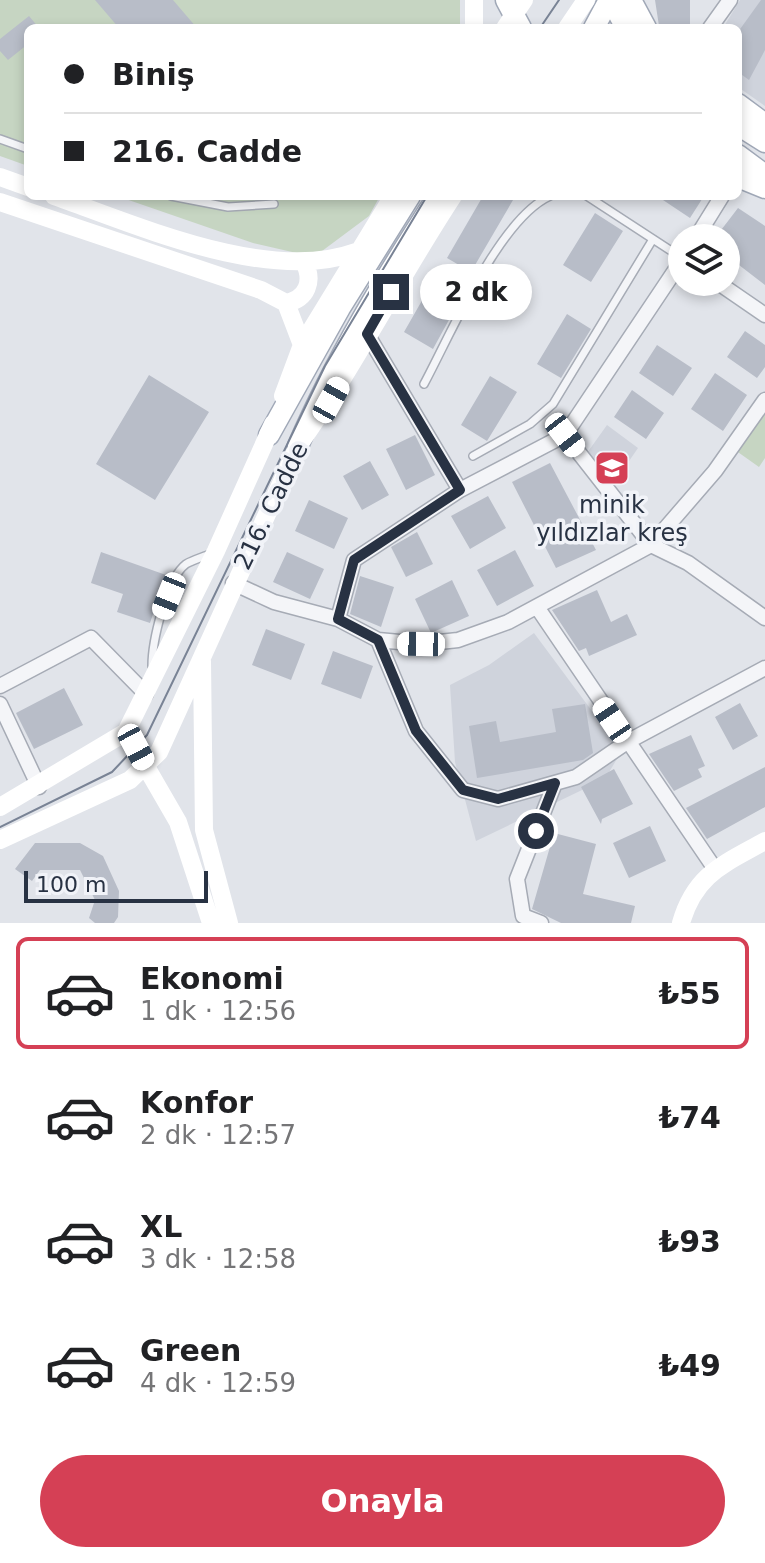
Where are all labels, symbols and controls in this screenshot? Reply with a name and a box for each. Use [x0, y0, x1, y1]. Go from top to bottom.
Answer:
text: Biniş [112, 57, 195, 92]
text: 216. Cadde [112, 134, 302, 169]
map controls [668, 224, 740, 296]
button: layers [668, 224, 740, 296]
callout: 2 dk [419, 264, 531, 320]
route end [373, 274, 409, 310]
text: 2 dk [444, 277, 508, 307]
car [309, 373, 353, 427]
car [541, 409, 589, 461]
street label: 216. Cadde [228, 438, 314, 574]
school or university icon: minik yıldızlar kreş [593, 449, 631, 487]
place label: minik yıldızlar kreş [536, 491, 688, 547]
car [149, 569, 189, 623]
car [397, 632, 445, 656]
car [589, 693, 635, 747]
car [114, 720, 158, 774]
route start [518, 813, 554, 849]
scale bar [24, 867, 208, 903]
text: 100 m [36, 872, 106, 897]
icon: car [44, 957, 116, 1029]
text: Ekonomi [140, 961, 284, 996]
text: ₺55 [658, 976, 721, 1011]
text: 1 dk · 12:56 [140, 996, 296, 1026]
icon: car [44, 1081, 116, 1153]
text: Konfor [140, 1085, 253, 1120]
text: ₺74 [658, 1100, 721, 1135]
text: 2 dk · 12:57 [140, 1120, 296, 1150]
icon: car [44, 1205, 116, 1277]
text: XL [140, 1209, 182, 1244]
text: ₺93 [658, 1224, 721, 1259]
text: 3 dk · 12:58 [140, 1244, 296, 1274]
icon: car [44, 1329, 116, 1401]
text: Green [140, 1333, 241, 1368]
text: ₺49 [658, 1348, 721, 1383]
text: 4 dk · 12:59 [140, 1368, 296, 1398]
button: Onayla [40, 1455, 725, 1547]

